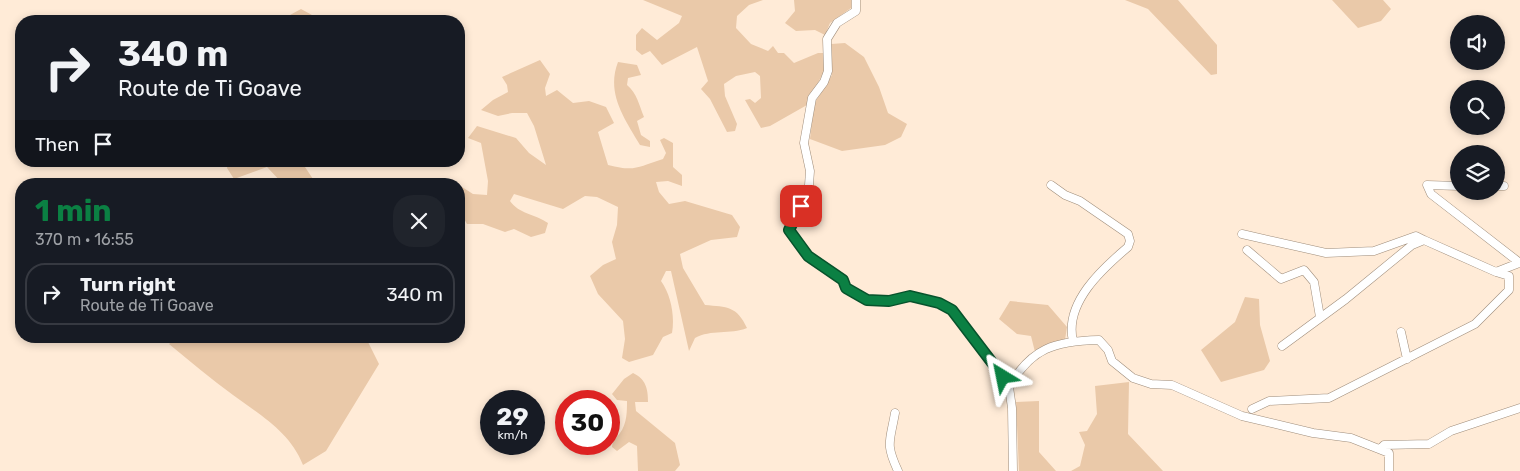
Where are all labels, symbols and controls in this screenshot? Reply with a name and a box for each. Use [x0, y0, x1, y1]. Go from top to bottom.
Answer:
map controls [1450, 15, 1505, 200]
button: sound [1450, 15, 1505, 70]
text: 340 m [118, 33, 228, 75]
icon: right [35, 35, 100, 100]
text: Route de Ti Goave [118, 75, 302, 102]
button: search [1450, 80, 1505, 135]
icon: arrive [89, 130, 117, 158]
text: Then [35, 133, 79, 156]
button: layers [1450, 145, 1505, 200]
pin [780, 185, 822, 227]
icon: arrive [787, 192, 815, 220]
text: 1 min [35, 193, 112, 229]
button: close [393, 195, 445, 247]
text: 370 m · 16:55 [35, 230, 134, 249]
text: Turn right [80, 273, 175, 296]
icon: right [37, 280, 65, 308]
text: 340 m [386, 283, 443, 306]
text: Route de Ti Goave [80, 296, 214, 315]
position arrow [976, 350, 1028, 402]
speed limit sign: 30 [555, 390, 620, 455]
text: 29 [496, 402, 529, 431]
text: km/h [498, 428, 527, 442]

